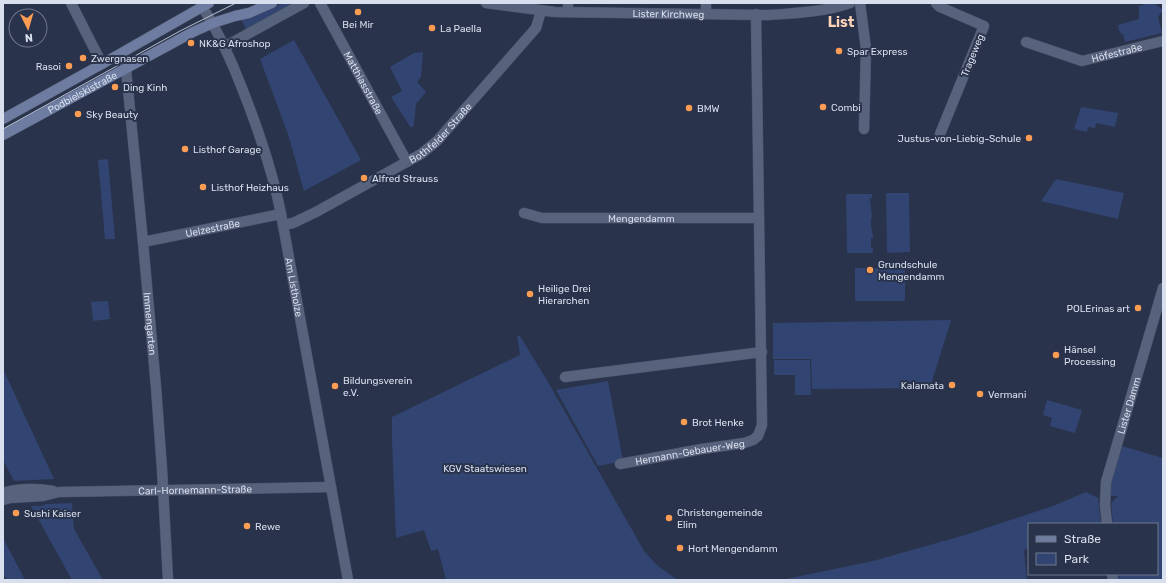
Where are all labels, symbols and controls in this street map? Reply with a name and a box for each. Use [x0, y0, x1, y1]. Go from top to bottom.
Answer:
marker: Bei Mir [353, 7, 363, 17]
north arrow [8, 8, 48, 48]
street label: Lister Kirchweg [632, 8, 704, 21]
district label: List [828, 14, 855, 31]
place label: Bei Mir [342, 19, 374, 31]
marker: La Paella [427, 23, 437, 33]
place label: La Paella [440, 23, 481, 35]
text: N [24, 31, 33, 44]
street label: Trageweg [959, 32, 987, 79]
marker: NK&G Afroshop [186, 38, 196, 48]
place label: NK&G Afroshop [199, 38, 271, 50]
street label: Höfestraße [1090, 41, 1144, 65]
marker: Spar Express [834, 46, 844, 56]
place label: Spar Express [847, 46, 908, 58]
street label: Matthiasstraße [341, 50, 385, 117]
marker: Zwergnasen [78, 53, 88, 63]
place label: Zwergnasen [91, 53, 148, 65]
place label: Rasoi [36, 61, 61, 73]
marker: Rasoi [64, 61, 74, 71]
street label: Podbielskistraße [46, 69, 120, 117]
marker: Ding Kinh [110, 82, 120, 92]
place label: Ding Kinh [123, 82, 167, 94]
street label: Bothfelder Straße [407, 101, 475, 166]
marker: Combi [818, 102, 828, 112]
place label: Combi [831, 102, 861, 114]
marker: BMW [684, 103, 694, 113]
place label: BMW [697, 103, 720, 115]
marker: Sky Beauty [73, 109, 83, 119]
place label: Sky Beauty [86, 109, 139, 121]
place label: Justus-von-Liebig-Schule [898, 133, 1021, 145]
marker: Justus-von-Liebig-Schule [1024, 133, 1034, 143]
marker: Listhof Garage [180, 144, 190, 154]
place label: Listhof Garage [193, 144, 261, 156]
marker: Alfred Strauss [359, 173, 369, 183]
place label: Alfred Strauss [372, 173, 438, 185]
marker: Listhof Heizhaus [198, 182, 208, 192]
place label: Listhof Heizhaus [211, 182, 289, 194]
street label: Mengendamm [608, 213, 675, 225]
street label: Uelzestraße [184, 217, 242, 240]
street label: Am Listholze [282, 257, 305, 318]
place label: Grundschule Mengendamm [878, 259, 945, 283]
marker: Grundschule Mengendamm [865, 265, 875, 275]
place label: Heilige Drei Hierarchen [538, 283, 591, 307]
marker: Heilige Drei Hierarchen [525, 289, 535, 299]
street label: Immengarten [141, 292, 158, 356]
place label: POLErinas art [1067, 303, 1130, 315]
marker: POLErinas art [1133, 303, 1143, 313]
place label: Hänsel Processing [1064, 344, 1116, 368]
marker: Hänsel Processing [1051, 350, 1061, 360]
place label: Bildungsverein e.V. [343, 375, 412, 399]
street label: Lister Damm [1115, 376, 1144, 436]
place label: Kalamata [901, 380, 944, 392]
marker: Kalamata [947, 380, 957, 390]
marker: Bildungsverein e.V. [330, 381, 340, 391]
marker: Vermani [975, 389, 985, 399]
place label: Vermani [988, 389, 1026, 401]
marker: Brot Henke [679, 417, 689, 427]
place label: Brot Henke [692, 417, 744, 429]
street label: Hermann-Gebauer-Weg [634, 438, 746, 468]
park label: KGV Staatswiesen [443, 463, 527, 475]
street label: Carl-Hornemann-Straße [138, 483, 253, 498]
place label: Christengemeinde Elim [677, 507, 763, 531]
marker: Sushi Kaiser [11, 508, 21, 518]
place label: Sushi Kaiser [24, 508, 81, 520]
marker: Christengemeinde Elim [664, 513, 674, 523]
marker: Rewe [242, 521, 252, 531]
place label: Rewe [255, 521, 281, 533]
legend [1028, 523, 1158, 575]
text: Straße [1064, 532, 1101, 546]
marker: Hort Mengendamm [675, 543, 685, 553]
place label: Hort Mengendamm [688, 543, 778, 555]
text: Park [1064, 552, 1090, 566]

